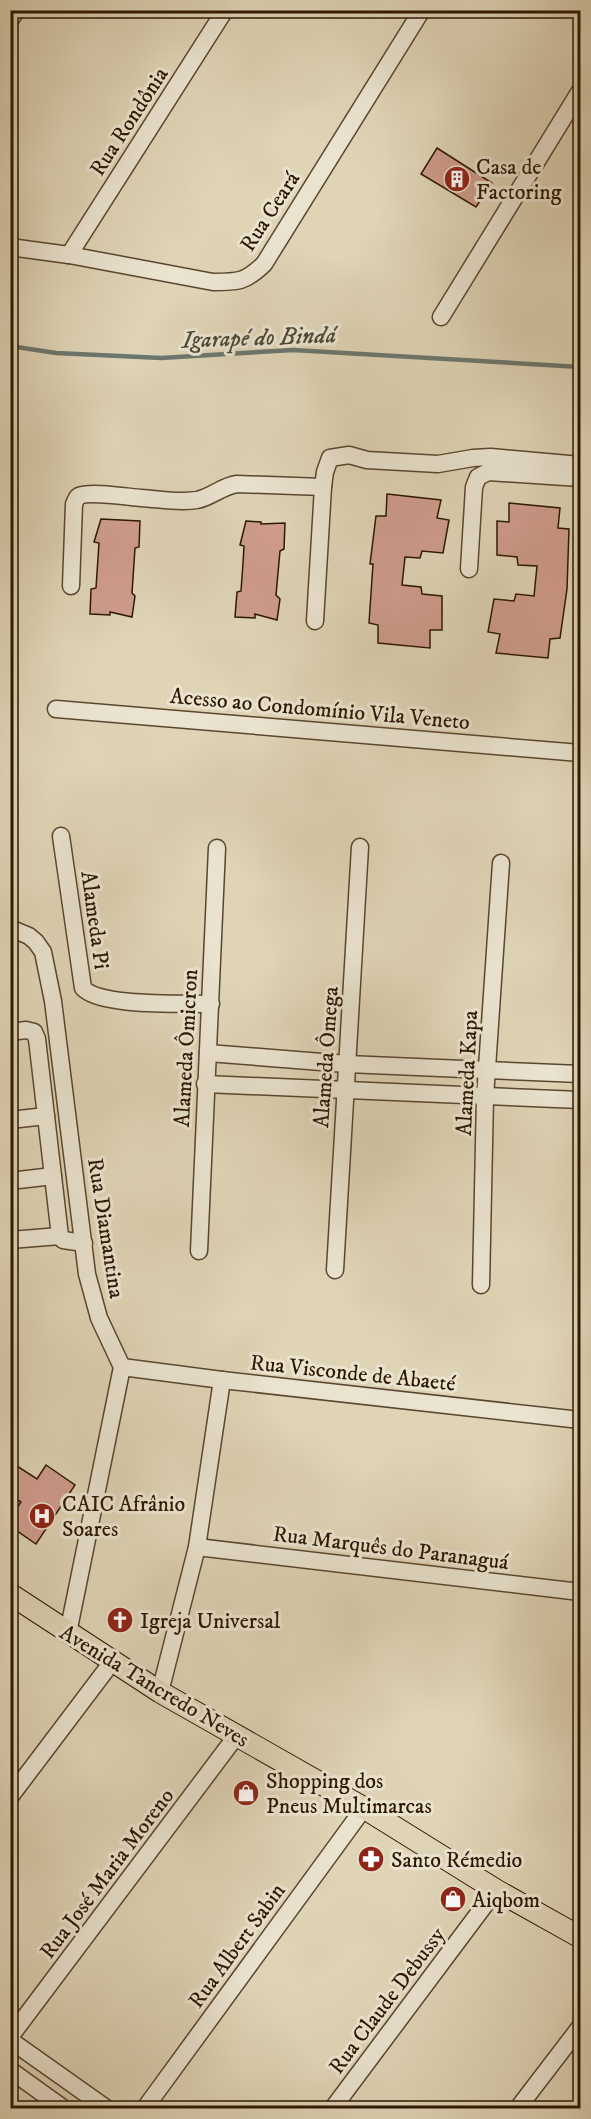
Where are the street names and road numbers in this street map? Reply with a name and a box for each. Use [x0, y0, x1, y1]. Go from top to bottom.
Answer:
street label: Rua Rondônia [84, 62, 175, 181]
street label: Rua Ceará [234, 166, 306, 257]
street label: Acesso ao Condomínio Vila Veneto [169, 683, 471, 736]
street label: Alameda Pi [74, 869, 115, 971]
street label: Alameda Ômicron [169, 968, 204, 1128]
street label: Alameda Ômega [308, 985, 345, 1129]
street label: Alameda Kapa [451, 1009, 484, 1137]
street label: Rua Diamantina [81, 1156, 130, 1301]
street label: Rua Visconde de Abaeté [249, 1349, 457, 1398]
street label: Rua Marquês do Paranaguá [271, 1521, 511, 1576]
street label: Avenida Tancredo Neves [55, 1619, 254, 1753]
street label: Rua José Maria Moreno [34, 1783, 180, 1965]
street label: Rua Albert Sabin [183, 1878, 292, 2014]
street label: Rua Claude Debussy [323, 1922, 452, 2080]

